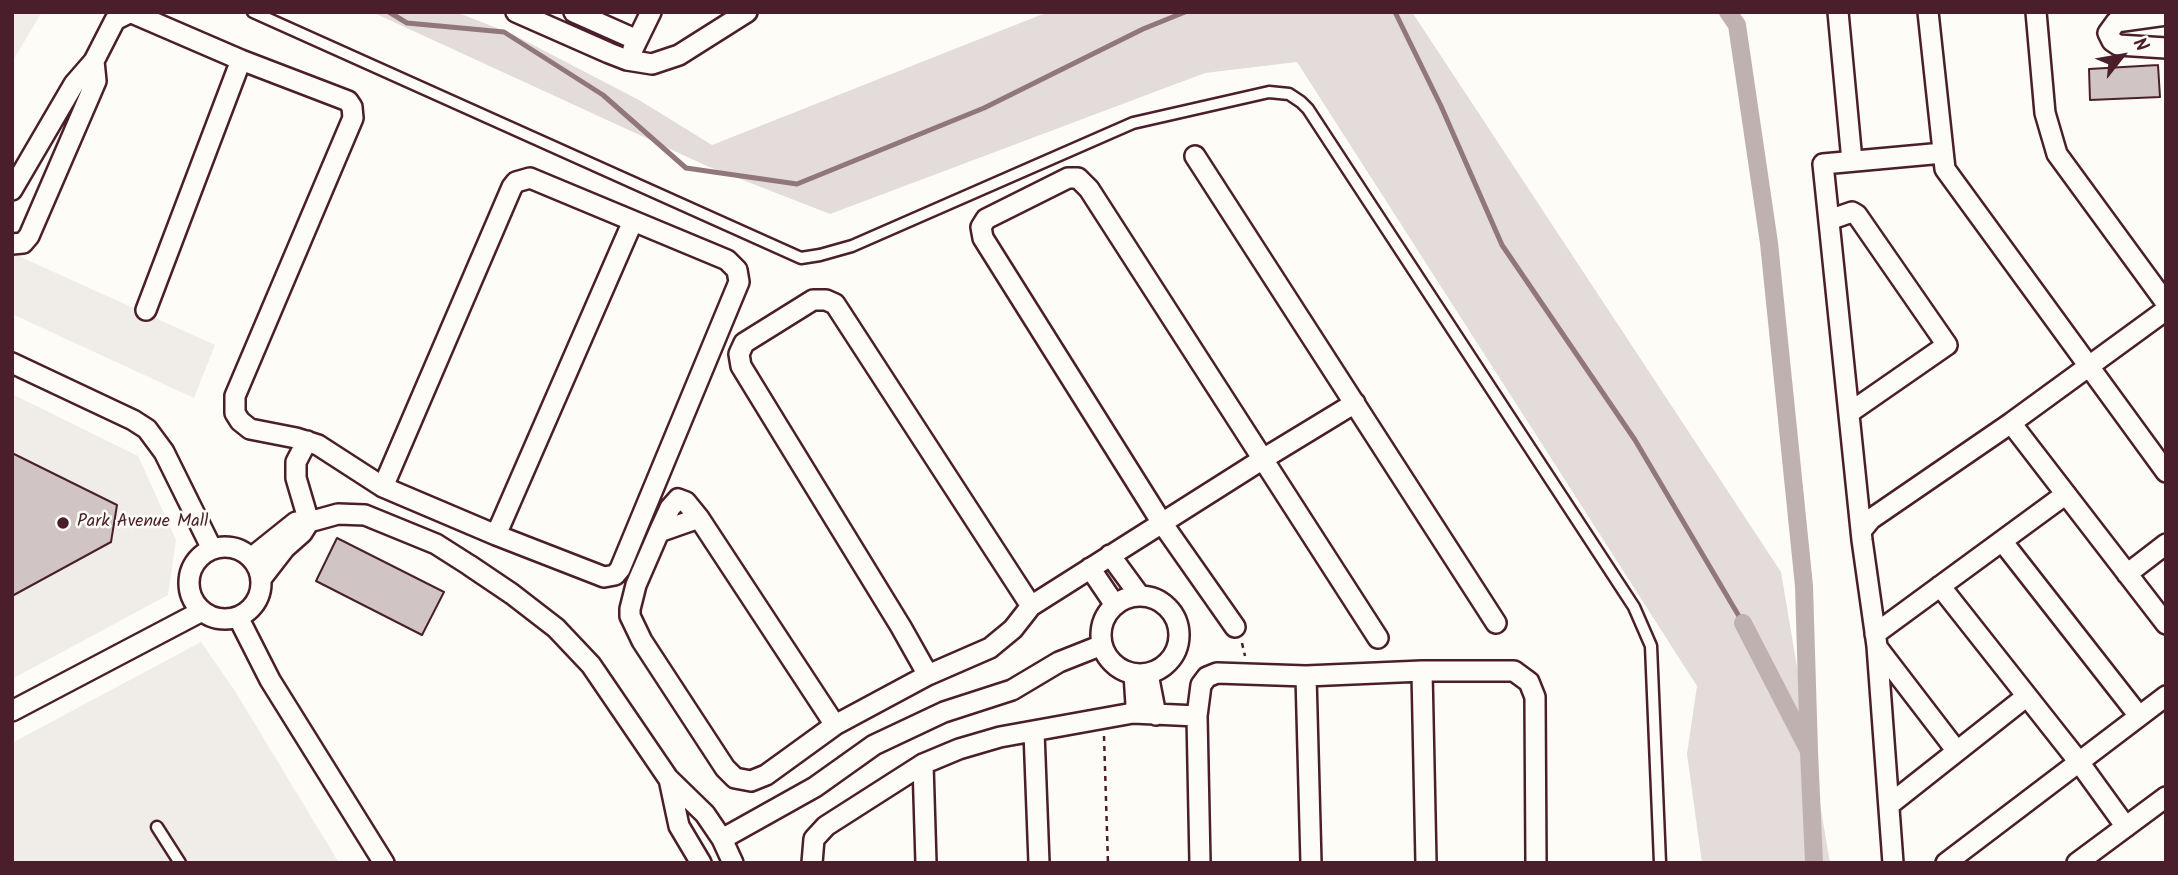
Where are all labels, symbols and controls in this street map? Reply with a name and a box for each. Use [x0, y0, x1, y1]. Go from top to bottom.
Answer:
north arrow [2087, 21, 2157, 91]
text: N [2124, 32, 2156, 58]
place label: Park Avenue Mall [77, 512, 209, 534]
marker: Park Avenue Mall [55, 515, 71, 531]

